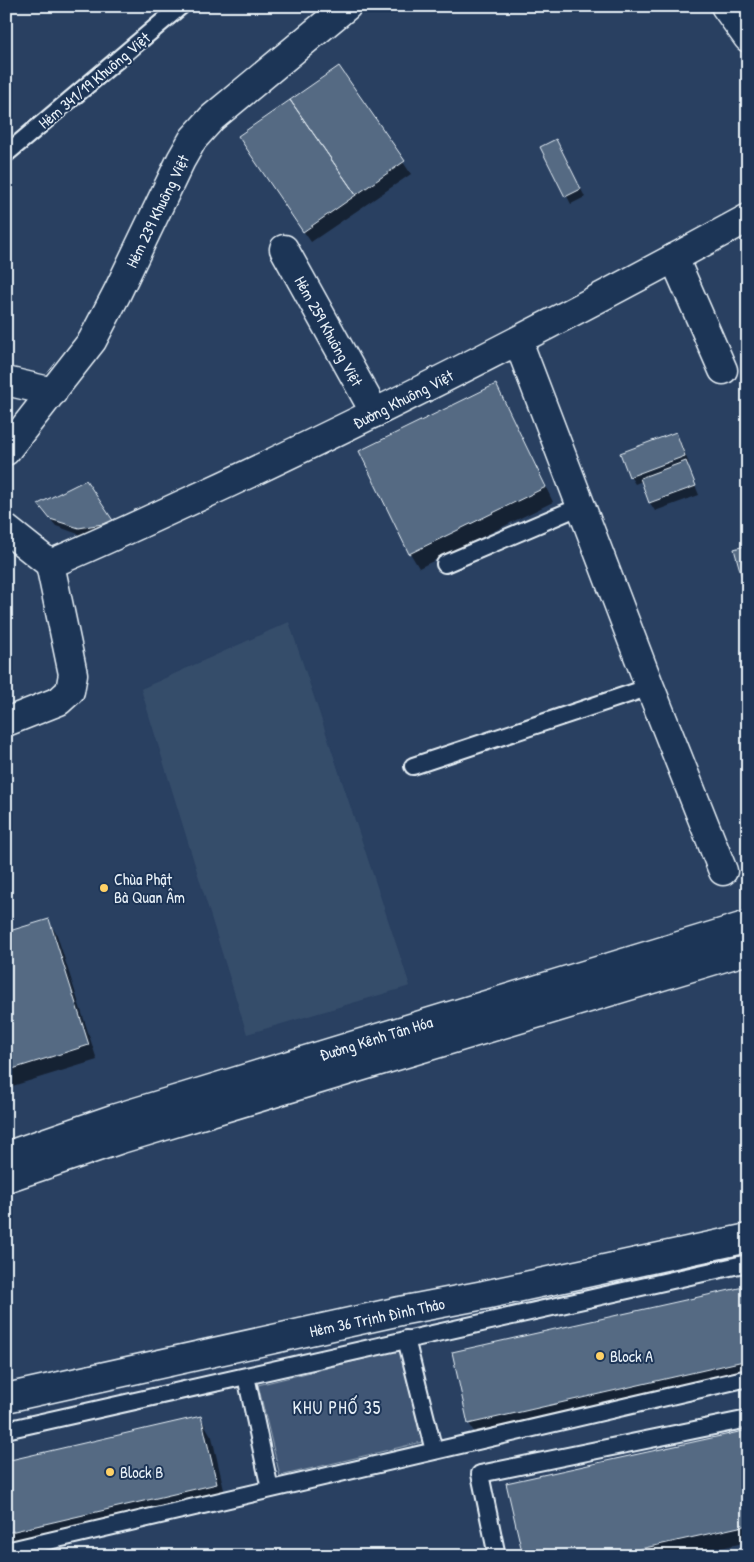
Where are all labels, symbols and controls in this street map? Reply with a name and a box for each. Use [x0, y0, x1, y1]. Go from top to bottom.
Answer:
street label: Hẻm 341/19 Khuông Việt [33, 26, 155, 133]
street label: Hẻm 239 Khuông Việt [120, 150, 194, 271]
street label: Hẻm 259 Khuông Việt [290, 272, 369, 390]
street label: Đường Khuông Việt [349, 364, 457, 434]
place label: Chùa Phật Bà Quan Âm [114, 868, 185, 908]
marker: Chùa Phật Bà Quan Âm [98, 882, 110, 894]
street label: Đường Kênh Tân Hóa [317, 1010, 435, 1066]
street label: Hẻm 36 Trịnh Đình Thảo [307, 1292, 447, 1342]
place label: Block A [610, 1345, 653, 1367]
marker: Block A [594, 1350, 606, 1362]
district label: KHU PHỐ 35 [293, 1395, 381, 1420]
place label: Block B [120, 1461, 163, 1483]
marker: Block B [104, 1466, 116, 1478]

